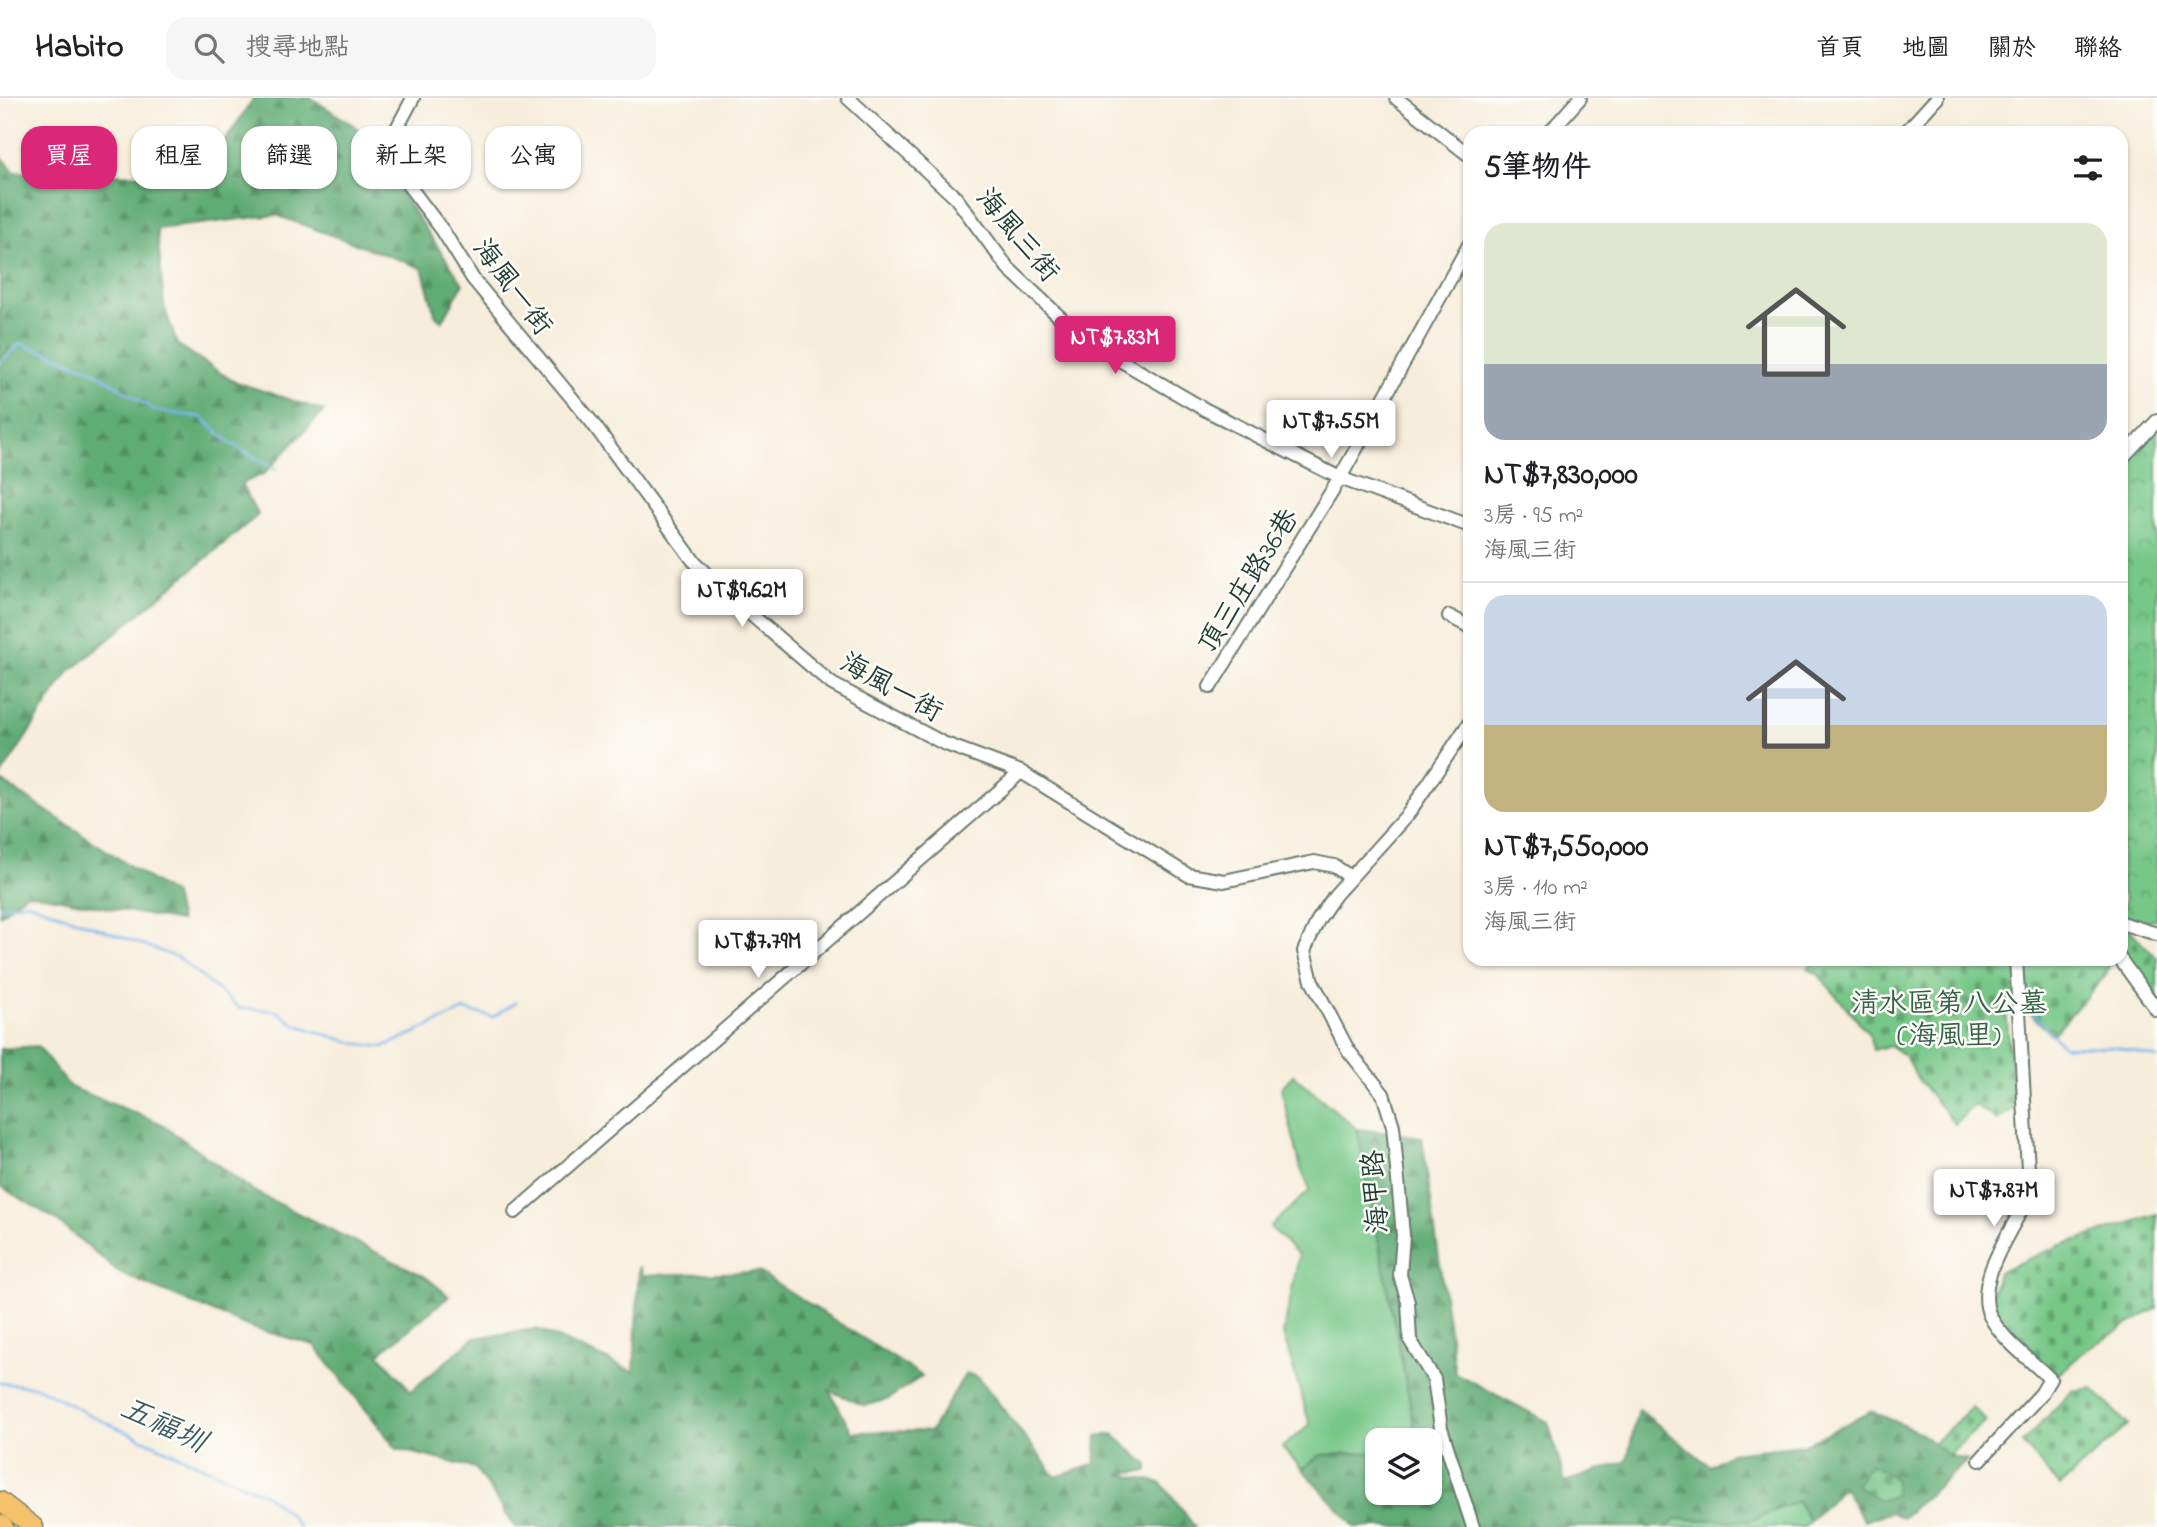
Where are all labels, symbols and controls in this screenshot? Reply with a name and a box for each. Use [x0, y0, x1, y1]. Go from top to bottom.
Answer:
search box [166, 17, 656, 80]
text: Habito [35, 24, 124, 72]
icon: search [190, 29, 228, 67]
text: 搜尋地點 [246, 30, 350, 68]
text: 首頁 [1816, 32, 1864, 67]
text: 地圖 [1902, 32, 1950, 67]
text: 關於 [1988, 32, 2036, 67]
text: 聯絡 [2074, 32, 2122, 67]
chip: 買屋 [21, 126, 117, 189]
chip: 租屋 [131, 126, 227, 189]
chip: 篩選 [241, 126, 337, 189]
chip: 新上架 [351, 126, 471, 189]
chip: 公寓 [485, 126, 581, 189]
text: 5筆物件 [1484, 147, 1591, 191]
icon: filters [2069, 149, 2107, 187]
street label: 海風三街 [965, 180, 1068, 292]
street label: 海風一街 [461, 231, 561, 345]
icon: home [1733, 269, 1859, 395]
pin: NT$7.83M [1043, 316, 1187, 376]
text: NT$7.83M [1071, 322, 1159, 355]
pin: NT$7.55M [1259, 400, 1403, 460]
text: NT$7.55M [1282, 406, 1380, 439]
text: NT$7,830,000 [1484, 454, 1638, 498]
text: 3房 · 95 m² [1484, 500, 1583, 533]
street label: 頂三庄路36巷 [1189, 501, 1311, 662]
text: 海風三街 [1484, 535, 1576, 568]
pin: NT$9.62M [670, 570, 814, 629]
text: NT$9.62M [697, 575, 787, 608]
icon: home [1733, 641, 1859, 767]
street label: 海風一街 [831, 644, 949, 734]
text: NT$7,550,000 [1484, 826, 1648, 870]
text: 3房 · 110 m² [1484, 872, 1588, 905]
text: 海風三街 [1484, 907, 1576, 940]
pin: NT$7.79M [686, 920, 830, 980]
text: NT$7.79M [714, 926, 802, 959]
park label: 清水區第八公墓 (海風里) [1851, 985, 2047, 1058]
street label: 海甲路 [1354, 1148, 1401, 1235]
pin: NT$7.87M [1922, 1170, 2066, 1229]
text: NT$7.87M [1950, 1175, 2038, 1208]
water label: 五福圳 [113, 1388, 216, 1467]
map controls [1365, 1428, 1442, 1505]
button: layers [1365, 1428, 1442, 1505]

